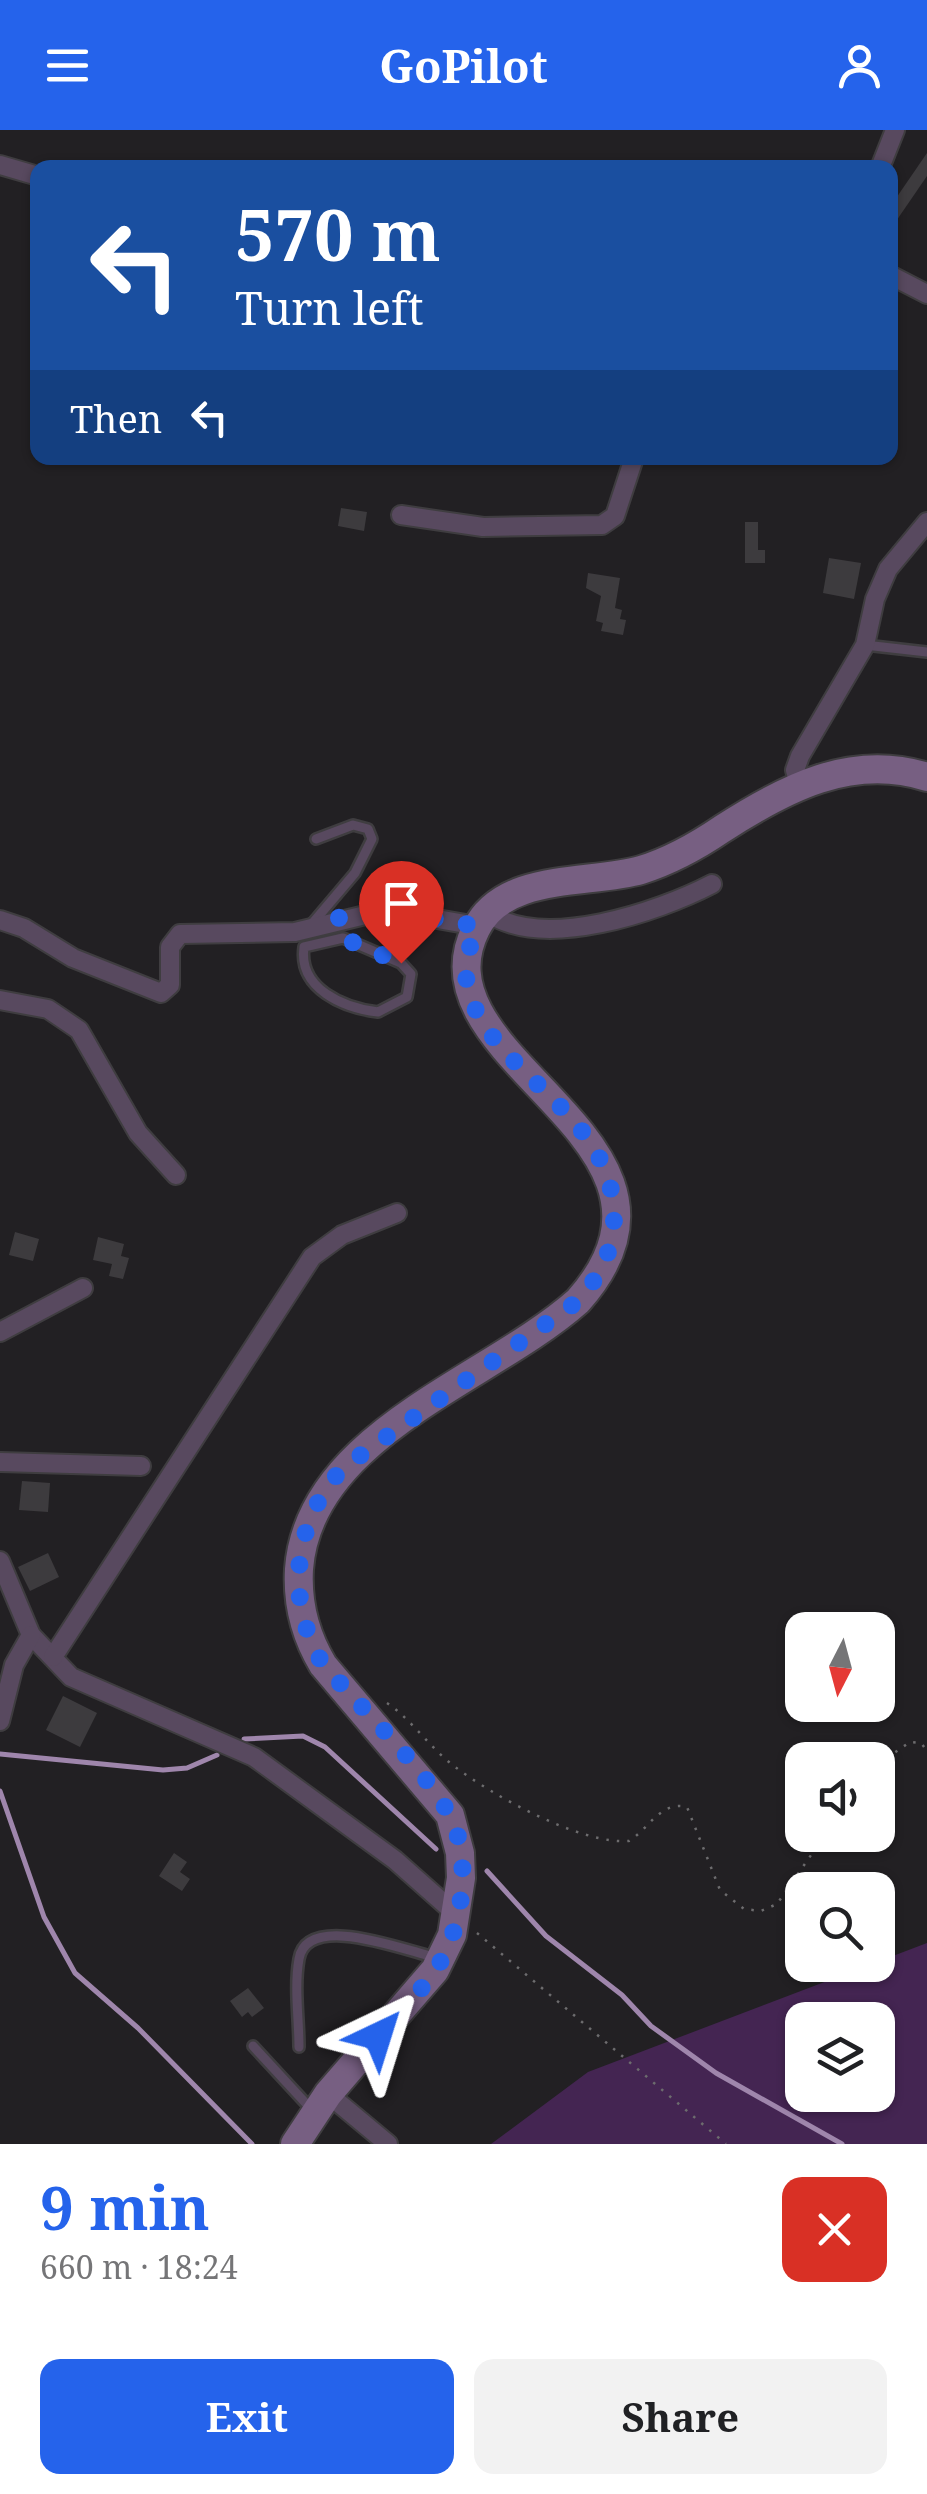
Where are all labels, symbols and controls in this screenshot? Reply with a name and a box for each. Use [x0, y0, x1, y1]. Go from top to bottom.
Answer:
text: GoPilot [379, 35, 548, 96]
icon: menu [40, 38, 95, 93]
icon: person [832, 38, 887, 93]
text: 570 m [235, 186, 441, 282]
icon: left [70, 200, 200, 330]
text: Turn left [235, 277, 424, 338]
icon: left [182, 390, 237, 445]
text: Then [70, 392, 162, 444]
pin [359, 861, 444, 964]
icon: arrive [374, 876, 429, 931]
north arrow [785, 1612, 895, 1722]
map controls [785, 1612, 895, 2112]
button: sound [785, 1742, 895, 1852]
button: search [785, 1872, 895, 1982]
position arrow [326, 1984, 430, 2088]
button: layers [785, 2002, 895, 2112]
text: 9 min [40, 2166, 210, 2248]
button: close [782, 2177, 887, 2282]
text: 660 m · 18:24 [40, 2245, 238, 2288]
button: Exit [40, 2359, 454, 2474]
button: Share [474, 2359, 887, 2474]

